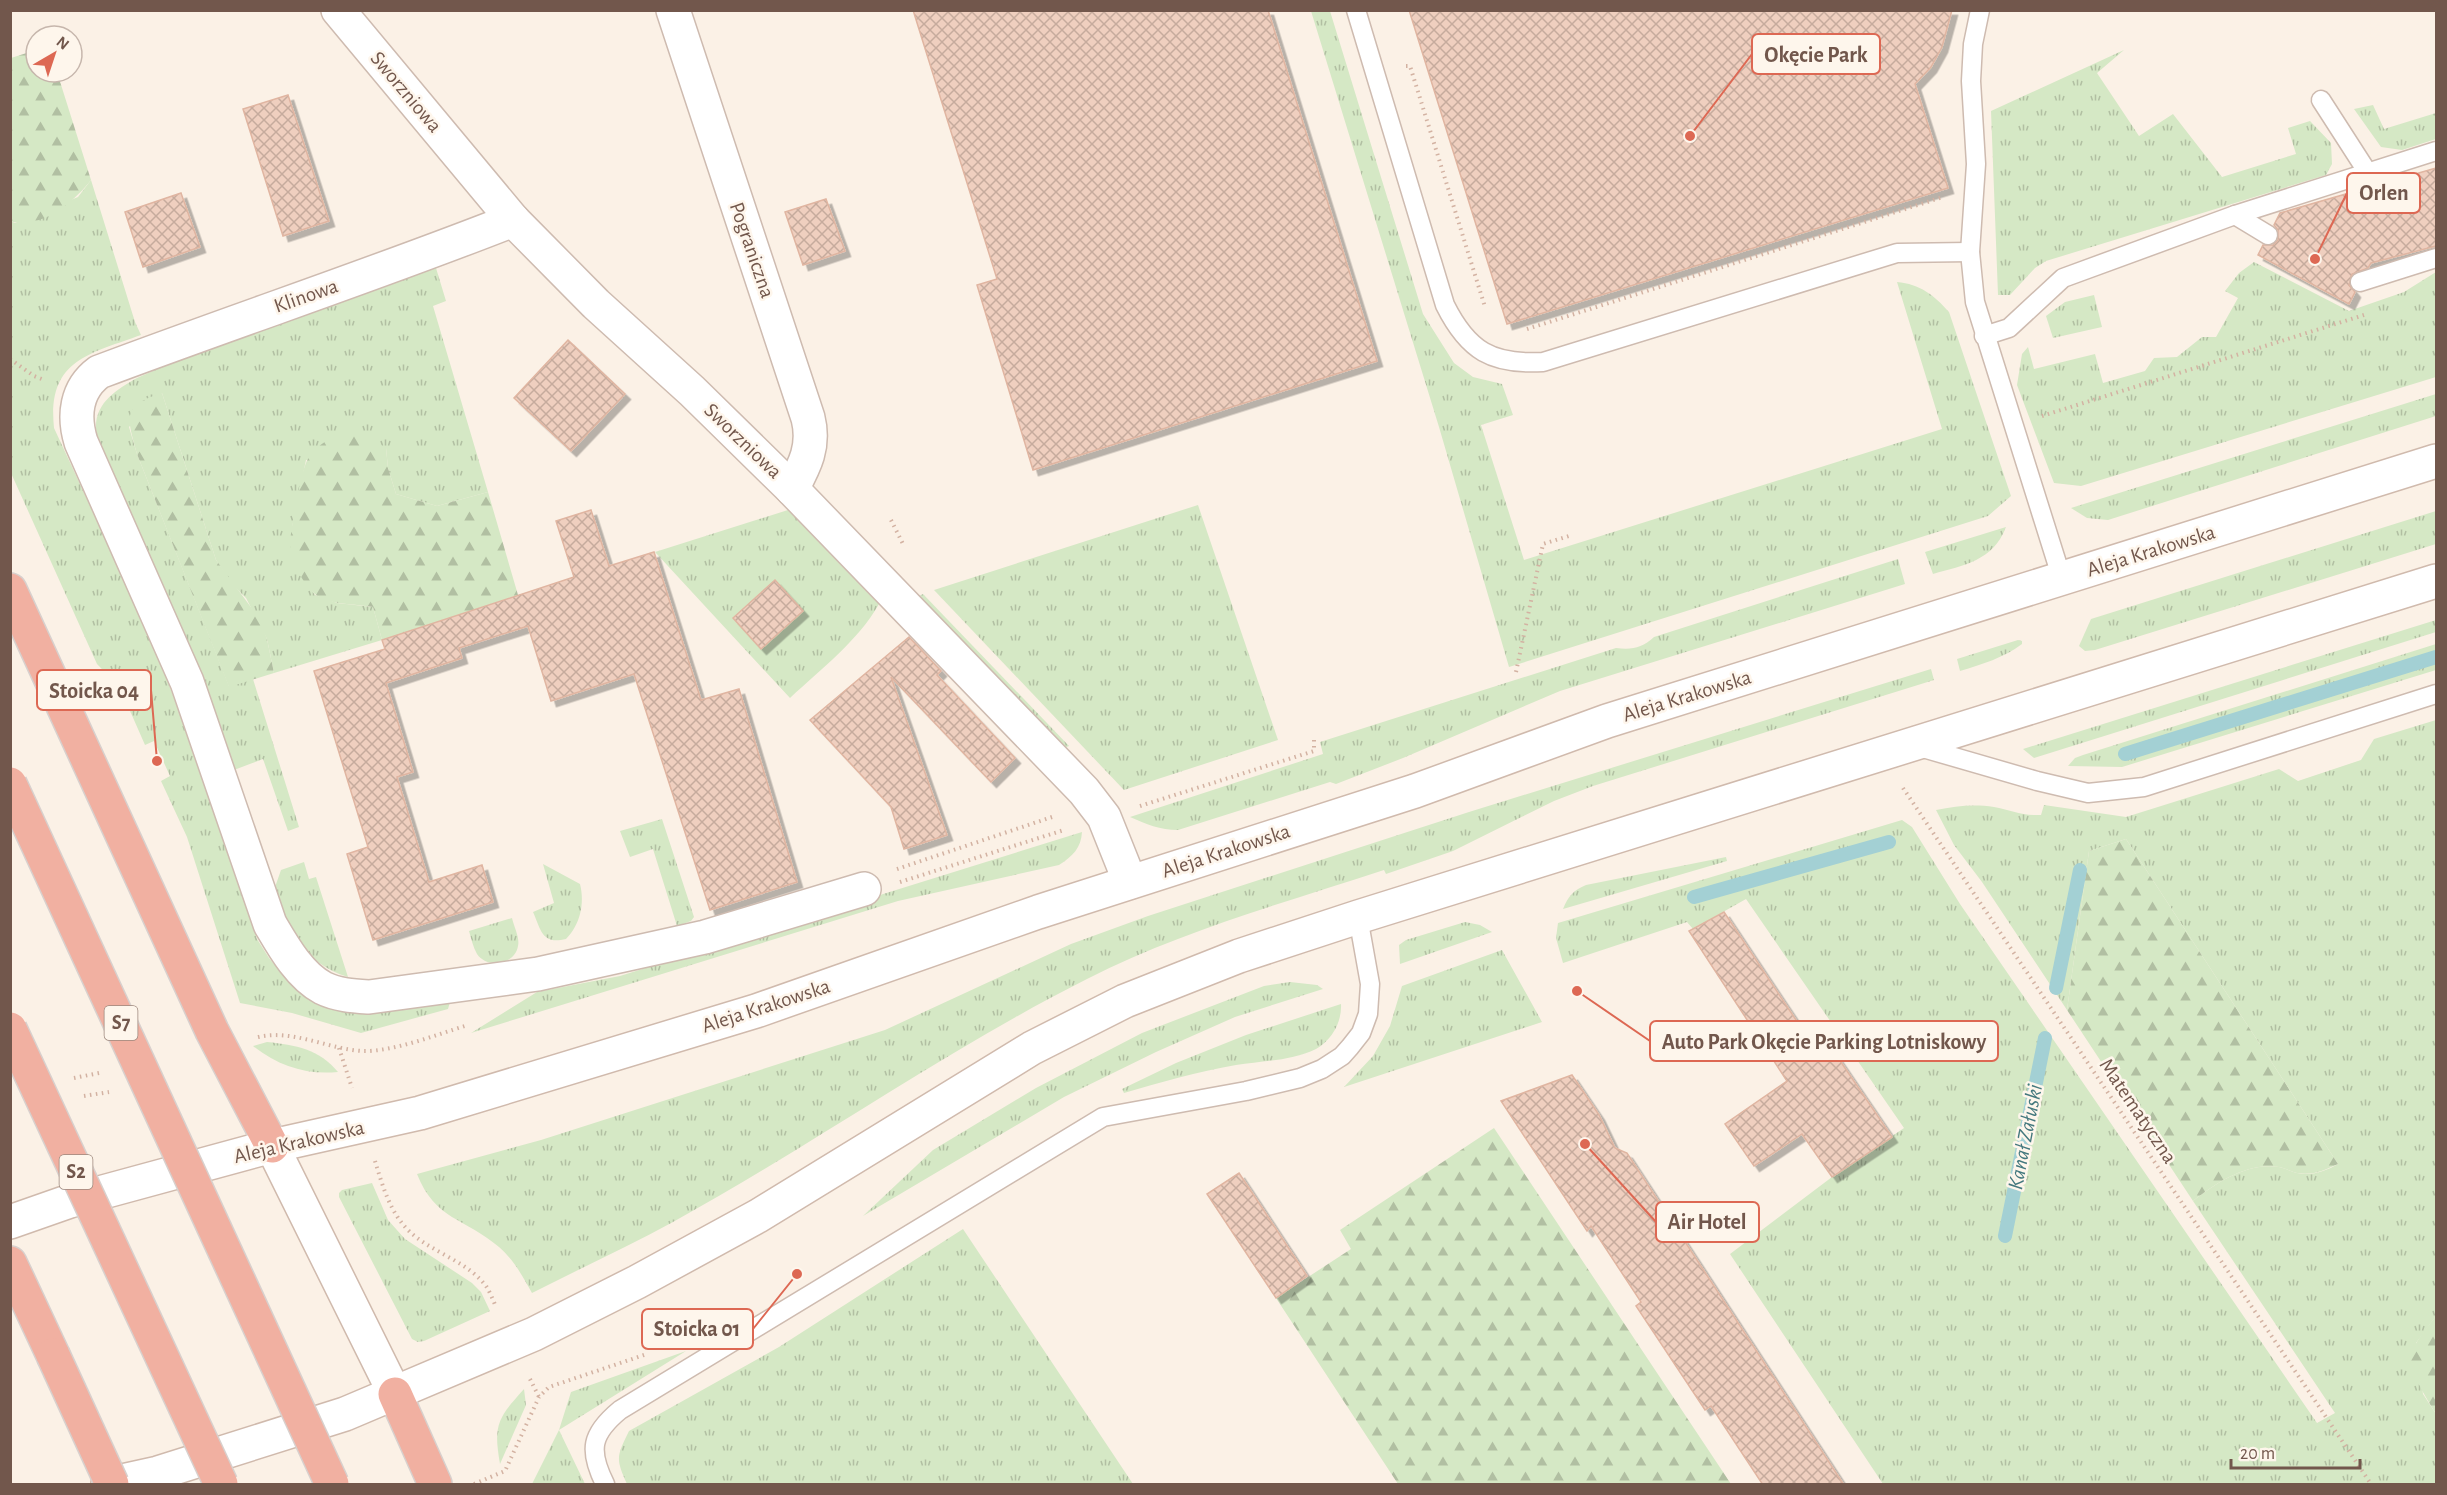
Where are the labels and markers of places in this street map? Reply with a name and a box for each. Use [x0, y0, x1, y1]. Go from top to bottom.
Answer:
callout: Okęcie Park [1752, 34, 1880, 74]
callout: Orlen [2347, 173, 2420, 213]
callout: Stoicka 04 [37, 670, 151, 710]
callout: Auto Park Okęcie Parking Lotniskowy [1650, 1021, 1998, 1061]
callout: Air Hotel [1656, 1202, 1759, 1242]
callout: Stoicka 01 [642, 1309, 753, 1349]

